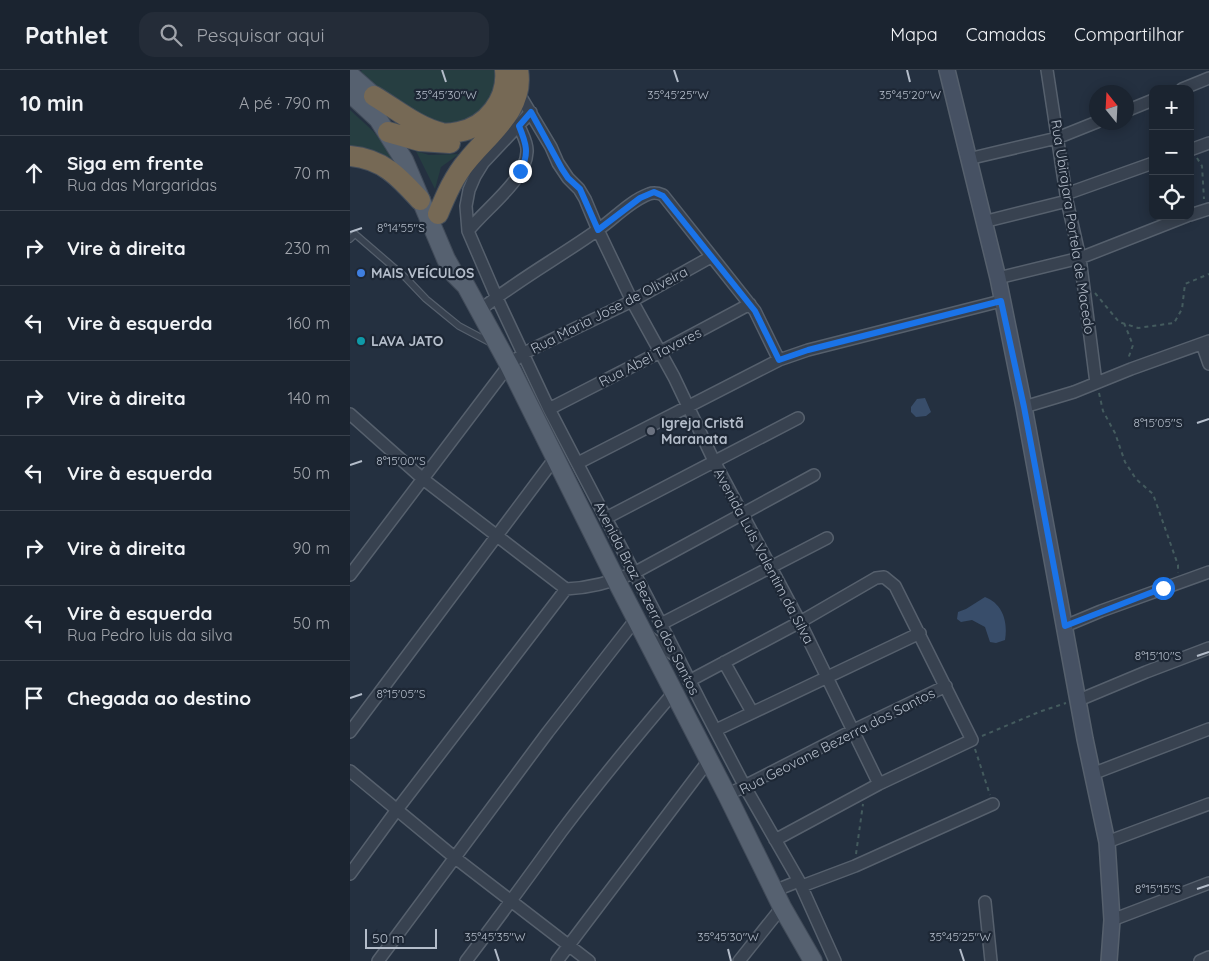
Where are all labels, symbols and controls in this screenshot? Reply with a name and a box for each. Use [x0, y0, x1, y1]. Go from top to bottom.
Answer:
search box [139, 12, 489, 57]
text: Pathlet [25, 20, 109, 50]
icon: search [157, 21, 185, 49]
text: Pesquisar aqui [197, 23, 325, 47]
text: Mapa [890, 23, 938, 46]
text: Camadas [966, 23, 1046, 46]
text: Compartilhar [1074, 23, 1184, 46]
north arrow [1089, 85, 1134, 130]
map controls [1149, 85, 1194, 220]
button: + [1149, 85, 1194, 130]
text: 35°45'30"W [415, 87, 477, 102]
text: 35°45'25"W [647, 87, 709, 102]
text: 35°45'20"W [879, 87, 941, 102]
text: 10 min [20, 90, 84, 116]
text: A pé · 790 m [239, 93, 330, 113]
street label: Rua Ubirajara Portela de Macedo [1047, 118, 1099, 336]
button: − [1149, 130, 1194, 175]
text: Siga em frente [67, 151, 204, 175]
icon: ahead [20, 159, 48, 187]
route end [509, 160, 532, 183]
text: 70 m [293, 163, 330, 183]
text: Rua das Margaridas [67, 175, 217, 195]
button: locate [1149, 175, 1194, 220]
text: 8°14'55"S [377, 220, 425, 235]
icon: right [20, 234, 48, 262]
text: Vire à direita [67, 236, 186, 260]
text: 230 m [284, 238, 330, 258]
street label: Rua Maria Jose de Oliveira [527, 262, 691, 358]
place label: MAIS VEÍCULOS [371, 264, 474, 282]
marker: MAIS VEÍCULOS [355, 267, 367, 279]
icon: left [20, 309, 48, 337]
text: Vire à esquerda [67, 311, 212, 335]
text: 160 m [287, 313, 330, 333]
street label: Rua Abel Tavares [596, 323, 704, 391]
place label: LAVA JATO [371, 332, 444, 350]
marker: LAVA JATO [355, 335, 367, 347]
icon: right [20, 384, 48, 412]
text: Vire à direita [67, 386, 186, 410]
text: 140 m [287, 388, 330, 408]
place label: Igreja Cristã Maranata [661, 414, 744, 448]
text: 8°15'05"S [1134, 415, 1183, 430]
marker: Igreja Cristã Maranata [645, 425, 657, 437]
text: 8°15'00"S [376, 453, 426, 468]
icon: left [20, 459, 48, 487]
text: Vire à esquerda [67, 461, 212, 485]
text: 50 m [293, 463, 330, 483]
street label: Avenida LuIs Valentim da Silva [710, 465, 818, 647]
street label: Avenida Braz Bezerra dos Santos [590, 498, 704, 698]
icon: right [20, 534, 48, 562]
text: Vire à direita [67, 536, 186, 560]
text: 90 m [293, 538, 330, 558]
route start [1152, 577, 1175, 600]
text: Vire à esquerda [67, 601, 212, 625]
icon: left [20, 609, 48, 637]
text: 50 m [293, 613, 330, 633]
text: Rua Pedro luis da silva [67, 625, 233, 645]
text: 8°15'10"S [1135, 648, 1182, 663]
icon: arrive [20, 684, 48, 712]
street label: Rua Geovane Bezerra dos Santos [736, 684, 938, 798]
text: Chegada ao destino [67, 686, 251, 710]
text: 8°15'05"S [377, 686, 426, 701]
text: 8°15'15"S [1135, 881, 1181, 896]
scale bar [365, 926, 438, 949]
text: 50 m [372, 929, 405, 947]
text: 35°45'35"W [464, 929, 526, 944]
text: 35°45'30"W [697, 929, 759, 944]
text: 35°45'25"W [929, 929, 991, 944]

